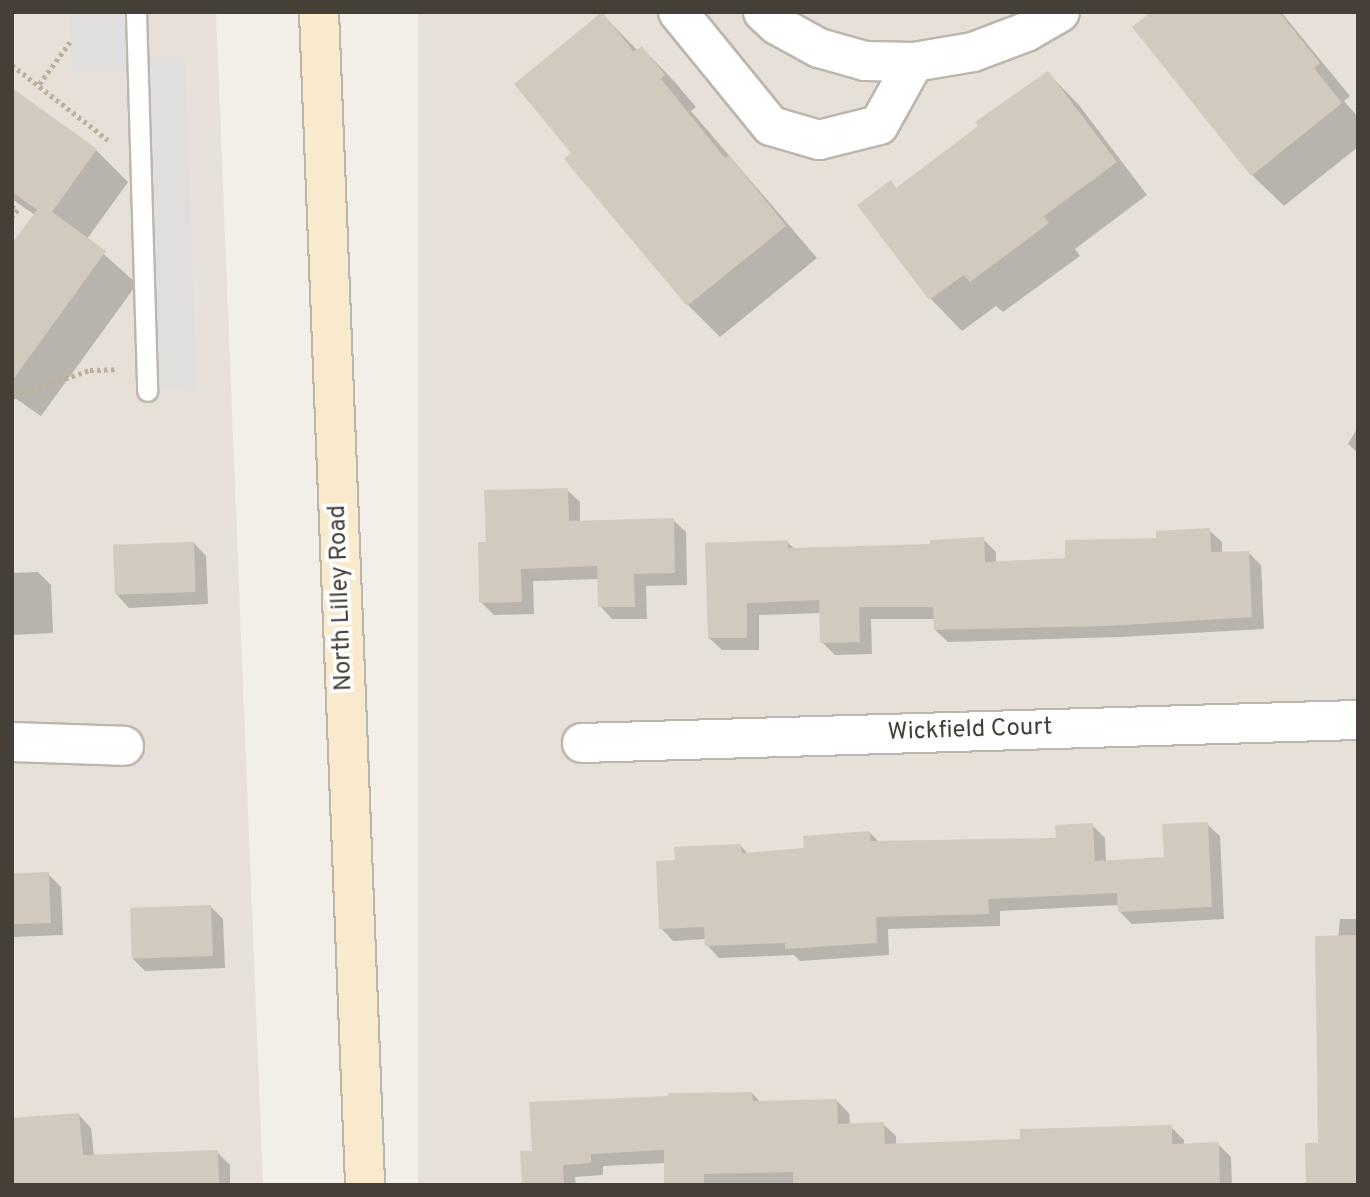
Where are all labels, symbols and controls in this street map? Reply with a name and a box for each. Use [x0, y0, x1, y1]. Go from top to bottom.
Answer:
street label: North Lilley Road [324, 504, 360, 692]
street label: Wickfield Court [887, 714, 1053, 748]

